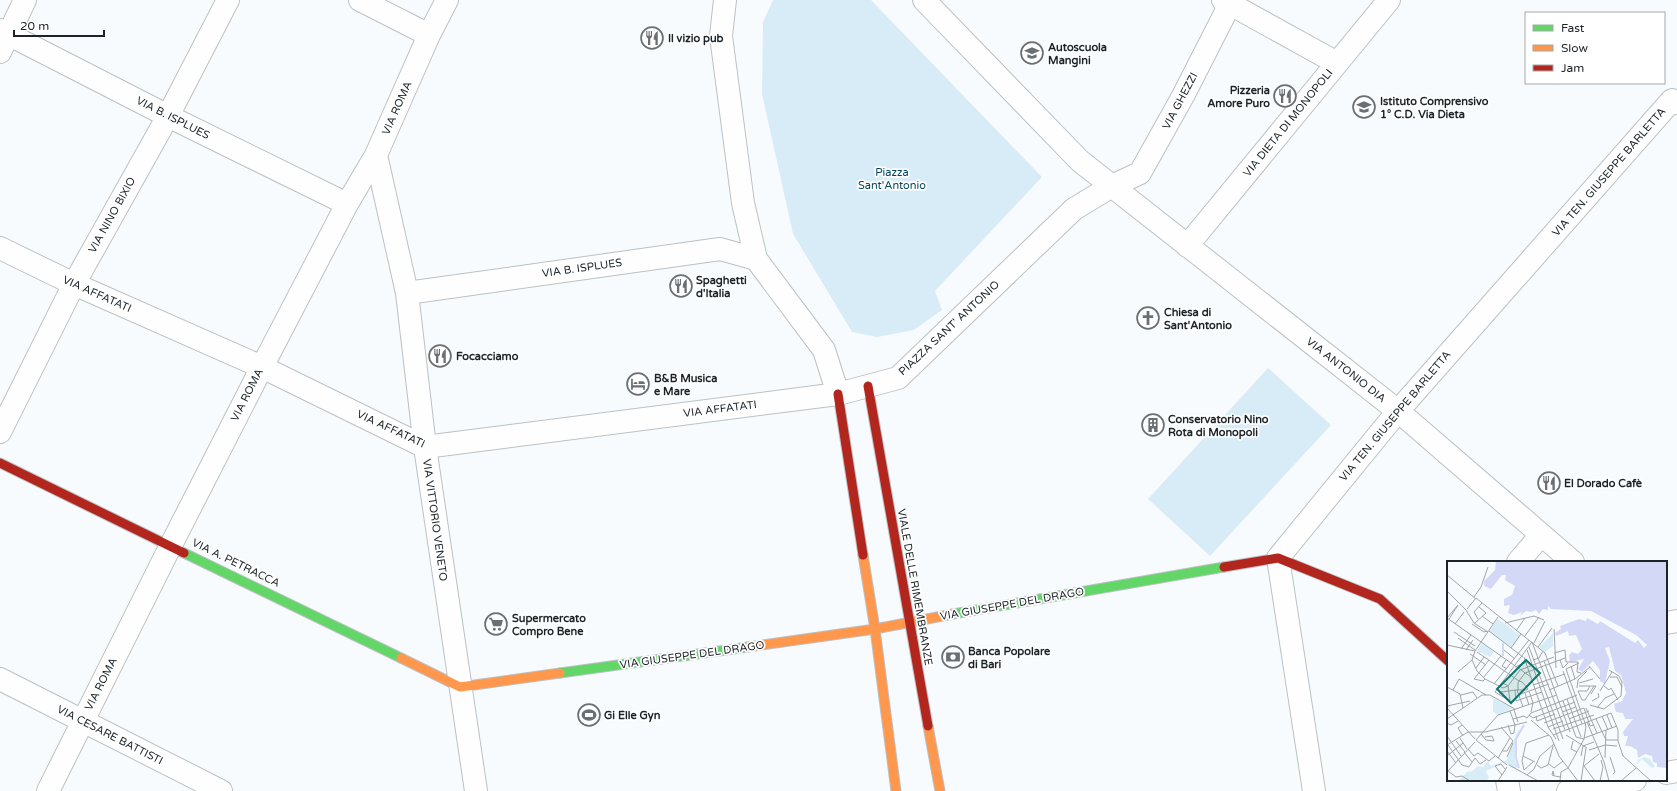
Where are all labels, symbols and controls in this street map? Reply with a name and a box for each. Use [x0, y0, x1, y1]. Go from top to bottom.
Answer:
scale bar [14, 12, 104, 38]
legend [1525, 12, 1665, 84]
text: 20 m [20, 19, 49, 33]
text: Fast [1561, 21, 1585, 35]
restaurant icon: Il vizio pub [639, 25, 665, 51]
place label: Il vizio pub [668, 32, 724, 46]
school or university icon: Autoscuola Mangini [1019, 40, 1045, 66]
place label: Autoscuola Mangini [1048, 41, 1107, 68]
text: Slow [1561, 41, 1588, 55]
text: Jam [1561, 61, 1584, 75]
street label: VIA DIETA DI MONOPOLI [1241, 67, 1335, 179]
street label: VIA GHEZZI [1160, 70, 1200, 132]
street label: VIA ROMA [379, 79, 415, 137]
restaurant icon: Pizzeria Amore Puro [1272, 83, 1298, 109]
place label: Pizzeria Amore Puro [1207, 84, 1270, 110]
street label: VIA B. ISPLUES [134, 94, 212, 142]
school or university icon: Istituto Comprensivo 1° C.D. Via Dieta [1351, 94, 1377, 120]
place label: Istituto Comprensivo 1° C.D. Via Dieta [1380, 95, 1489, 121]
street label: VIA TEN. GIUSEPPE BARLETTA [1550, 105, 1668, 239]
park label: Piazza Sant'Antonio [858, 166, 926, 192]
street label: VIA NINO BIXIO [86, 175, 138, 255]
street label: VIA B. ISPLUES [541, 256, 623, 280]
street label: VIA AFFATATI [61, 273, 133, 315]
restaurant icon: Spaghetti d'Italia [668, 273, 694, 299]
place label: Spaghetti d'Italia [696, 274, 747, 300]
street label: PIAZZA SANT' ANTONIO [896, 278, 1002, 378]
church icon: Chiesa di Sant'Antonio [1135, 305, 1161, 331]
place label: Chiesa di Sant'Antonio [1164, 306, 1232, 332]
street label: VIA ANTONIO DIA [1304, 335, 1388, 405]
restaurant icon: Focacciamo [427, 343, 453, 369]
street label: VIA TEN. GIUSEPPE BARLETTA [1337, 348, 1453, 484]
place label: Focacciamo [456, 350, 519, 363]
street label: VIA ROMA [228, 366, 266, 424]
hotel icon: B&B Musica e Mare [625, 371, 651, 397]
place label: B&B Musica e Mare [654, 372, 717, 398]
street label: VIA AFFATATI [683, 398, 757, 420]
street label: VIA AFFATATI [355, 408, 427, 450]
building icon: Conservatorio Nino Rota di Monopoli [1140, 412, 1166, 438]
place label: Conservatorio Nino Rota di Monopoli [1168, 413, 1269, 440]
street label: VIA VITTORIO VENETO [420, 458, 450, 582]
restaurant icon: El Dorado Cafè [1536, 470, 1562, 496]
place label: El Dorado Cafè [1564, 477, 1643, 490]
street label: VIALE DELLE RIMEMBRANZE [895, 508, 935, 666]
street label: VIA A. PETRACCA [190, 536, 282, 590]
inset map [1447, 561, 1667, 781]
street label: VIA GIUSEPPE DEL DRAGO [939, 585, 1085, 623]
supermarket icon: Supermercato Compro Bene [483, 611, 509, 637]
place label: Supermercato Compro Bene [512, 612, 586, 639]
street label: VIA GIUSEPPE DEL DRAGO [619, 638, 765, 672]
bank icon: Banca Popolare di Bari [940, 644, 966, 670]
place label: Banca Popolare di Bari [968, 645, 1051, 671]
street label: VIA ROMA [82, 655, 120, 713]
sports icon: Gi Elle Gyn [576, 702, 602, 728]
street label: VIA CESARE BATTISTI [55, 703, 165, 767]
place label: Gi Elle Gyn [604, 709, 661, 723]

